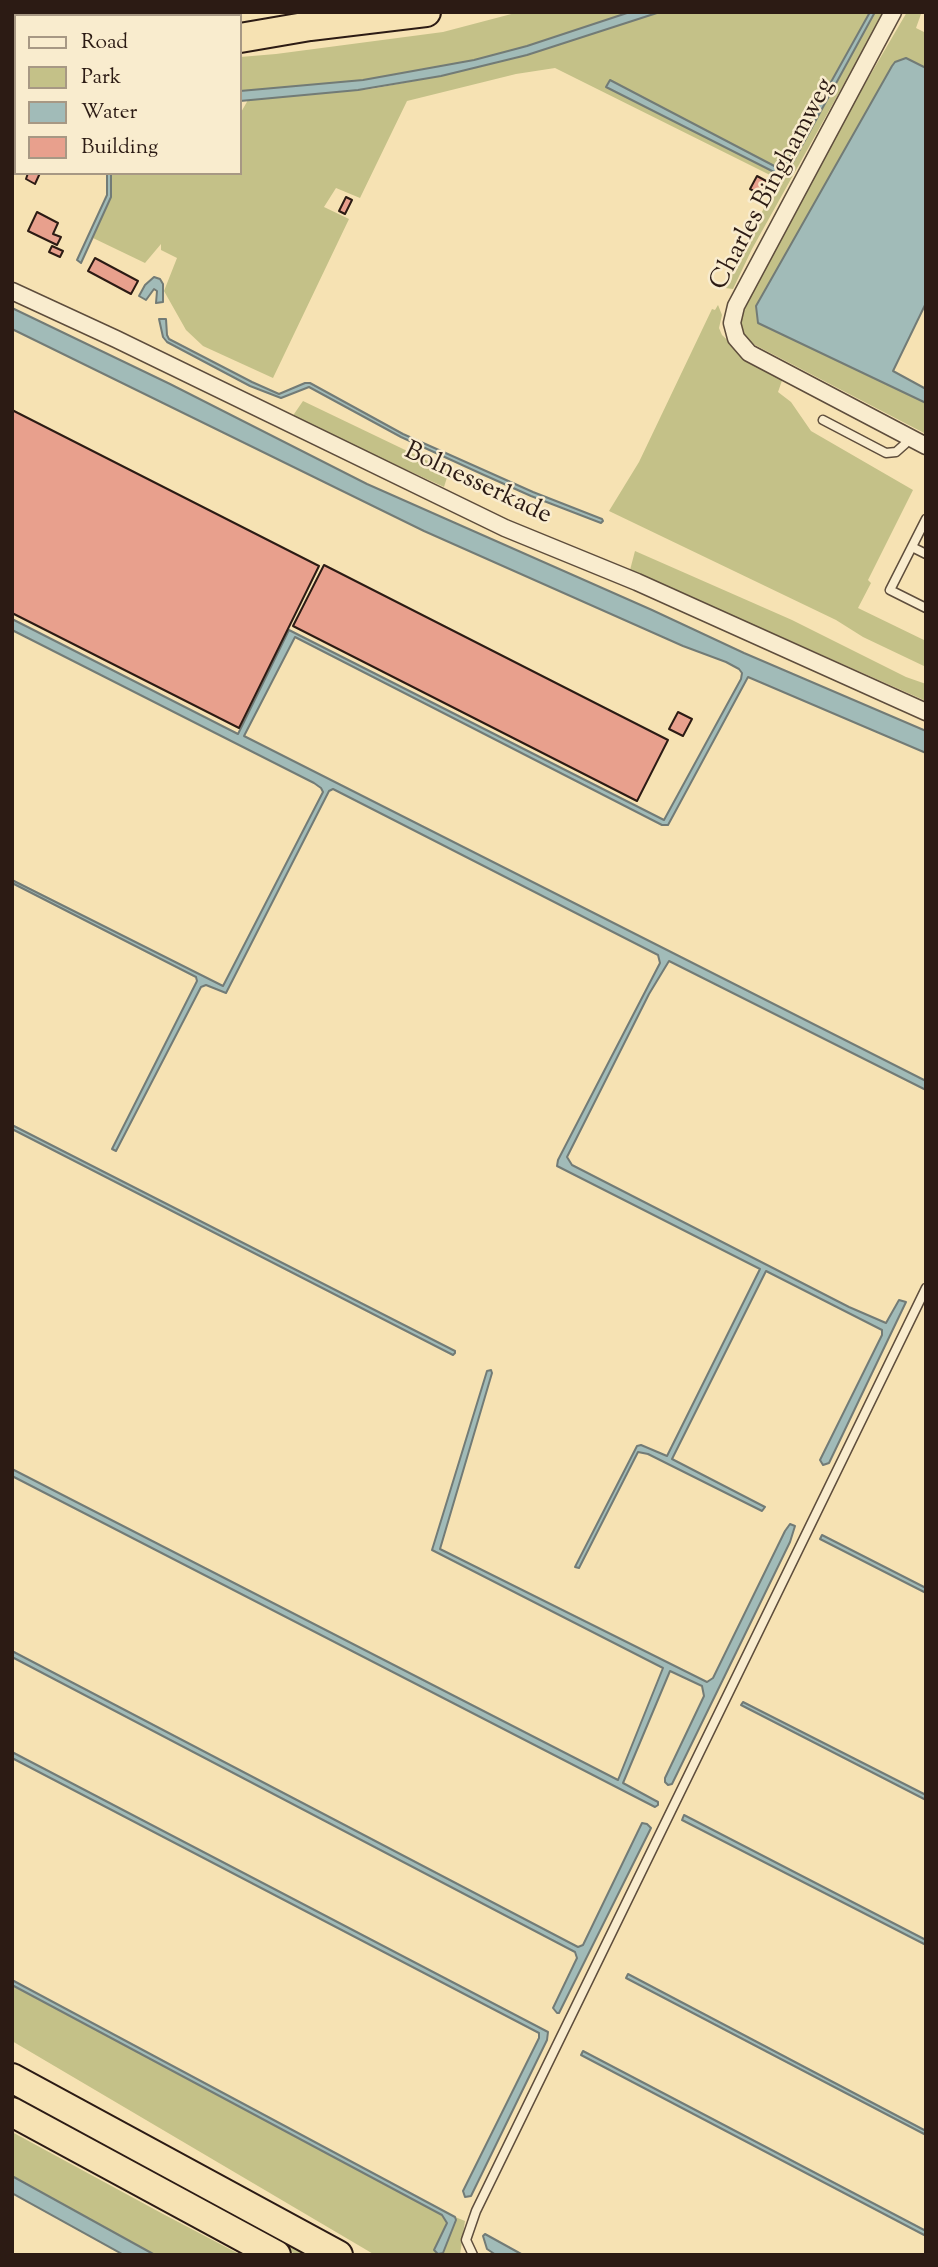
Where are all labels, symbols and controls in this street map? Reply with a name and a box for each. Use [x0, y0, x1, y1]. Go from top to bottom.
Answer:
legend [14, 14, 242, 175]
text: Road [81, 28, 128, 58]
text: Park [81, 63, 121, 93]
street label: Charles Binghamweg [705, 74, 843, 296]
text: Water [81, 98, 137, 128]
text: Building [81, 133, 158, 163]
street label: Bolnesserkade [398, 437, 556, 533]

